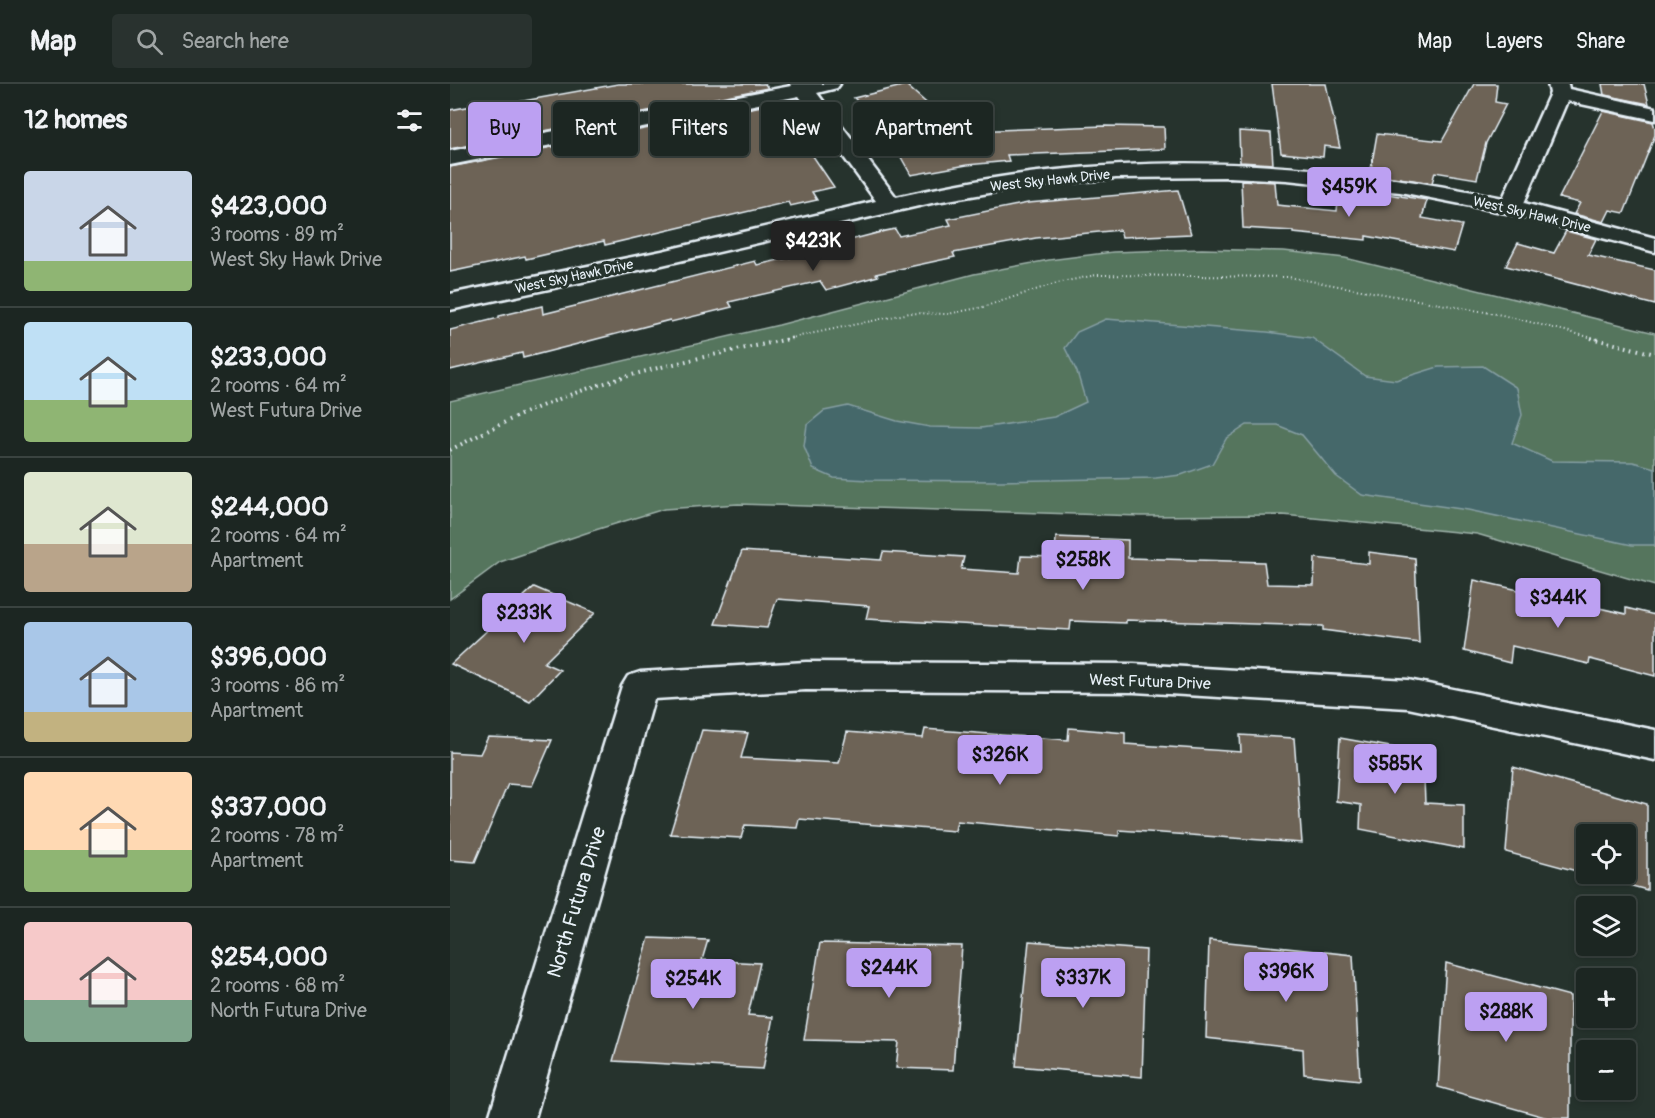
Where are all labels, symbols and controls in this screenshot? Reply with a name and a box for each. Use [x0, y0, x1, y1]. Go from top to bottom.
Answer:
search box [112, 14, 532, 68]
text: Map [30, 24, 76, 59]
icon: search [133, 25, 166, 58]
text: Search here [181, 27, 289, 55]
text: Map [1417, 28, 1452, 55]
text: Layers [1485, 28, 1543, 55]
text: Share [1576, 28, 1625, 55]
chip: Buy [468, 102, 541, 156]
chip: Rent [553, 102, 638, 156]
chip: Filters [650, 102, 749, 156]
chip: New [761, 102, 841, 156]
chip: Apartment [853, 102, 993, 156]
text: 12 homes [24, 104, 127, 136]
icon: filters [393, 104, 426, 137]
street label: West Sky Hawk Drive [989, 166, 1111, 195]
pin: $459K [1307, 167, 1391, 218]
text: $459K [1321, 174, 1377, 199]
text: $423,000 [210, 190, 327, 222]
street label: West Sky Hawk Drive [1471, 193, 1593, 236]
icon: home [72, 195, 144, 267]
pin: $423K [771, 221, 855, 272]
text: 3 rooms · 89 m² [210, 222, 344, 247]
text: $423K [785, 228, 841, 253]
text: West Sky Hawk Drive [210, 247, 382, 272]
street label: West Sky Hawk Drive [513, 256, 635, 297]
text: $233,000 [210, 341, 327, 373]
icon: home [72, 346, 144, 418]
text: 2 rooms · 64 m² [210, 373, 347, 398]
text: West Futura Drive [210, 398, 362, 423]
text: $244,000 [210, 491, 329, 523]
icon: home [72, 496, 144, 568]
text: 2 rooms · 64 m² [210, 523, 347, 548]
pin: $258K [1041, 540, 1125, 591]
text: $258K [1056, 547, 1111, 572]
text: Apartment [210, 548, 303, 573]
pin: $344K [1516, 578, 1600, 629]
text: $344K [1529, 585, 1587, 610]
pin: $233K [482, 593, 566, 644]
text: $233K [496, 600, 552, 625]
text: $396,000 [210, 641, 327, 673]
icon: home [72, 646, 144, 718]
street label: West Futura Drive [1089, 670, 1211, 694]
text: 3 rooms · 86 m² [210, 673, 345, 698]
text: Apartment [210, 698, 303, 723]
pin: $326K [958, 735, 1042, 786]
text: $326K [972, 742, 1028, 767]
pin: $585K [1353, 744, 1437, 795]
text: $585K [1368, 751, 1422, 776]
text: $337,000 [210, 791, 327, 823]
icon: home [72, 796, 144, 868]
text: 2 rooms · 78 m² [210, 823, 344, 848]
street label: North Futura Drive [542, 823, 611, 981]
map controls [1576, 824, 1636, 1100]
button: locate [1576, 824, 1636, 884]
text: Apartment [210, 848, 303, 873]
button: layers [1576, 896, 1636, 956]
text: $254,000 [210, 941, 328, 973]
icon: home [72, 946, 144, 1018]
pin: $244K [847, 948, 931, 999]
pin: $396K [1244, 952, 1328, 1003]
text: $244K [860, 955, 918, 980]
pin: $337K [1041, 958, 1125, 1009]
pin: $254K [651, 959, 735, 1010]
text: $396K [1258, 959, 1314, 984]
text: $337K [1055, 965, 1111, 990]
text: $254K [665, 966, 721, 991]
button: + [1576, 968, 1636, 1028]
text: 2 rooms · 68 m² [210, 973, 345, 998]
pin: $288K [1464, 992, 1548, 1043]
text: North Futura Drive [210, 998, 367, 1023]
text: $288K [1479, 999, 1533, 1024]
button: − [1576, 1040, 1636, 1100]

